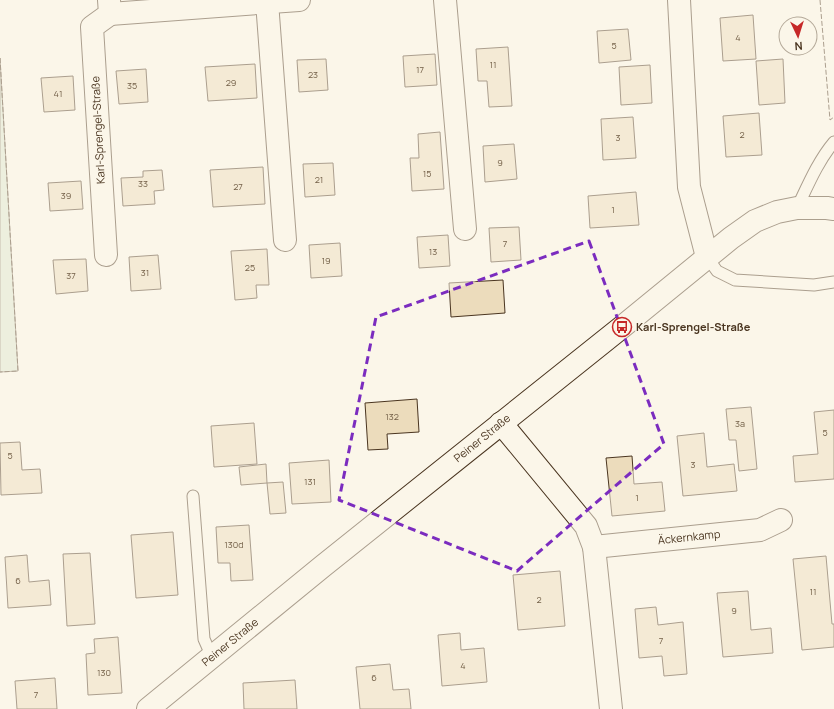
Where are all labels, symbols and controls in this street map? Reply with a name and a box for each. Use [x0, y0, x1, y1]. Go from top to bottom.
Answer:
north arrow [778, 16, 818, 56]
house number: 4 [735, 31, 741, 44]
house number: 5 [611, 39, 617, 52]
text: N [794, 39, 803, 54]
house number: 11 [489, 58, 497, 71]
house number: 17 [416, 63, 424, 76]
house number: 23 [308, 68, 318, 81]
street label: Karl-Sprengel-Straße [87, 75, 108, 184]
house number: 29 [226, 76, 236, 89]
house number: 35 [127, 79, 137, 92]
house number: 41 [54, 87, 62, 100]
house number: 2 [739, 128, 745, 141]
house number: 3 [616, 131, 621, 144]
house number: 9 [497, 156, 503, 169]
house number: 15 [423, 167, 431, 180]
house number: 21 [315, 173, 323, 186]
house number: 33 [138, 177, 148, 190]
house number: 27 [233, 180, 243, 193]
house number: 39 [61, 189, 71, 202]
house number: 1 [611, 203, 615, 216]
house number: 7 [503, 237, 508, 250]
house number: 13 [429, 245, 437, 258]
house number: 19 [321, 254, 331, 267]
house number: 25 [245, 261, 255, 274]
house number: 31 [141, 266, 149, 279]
house number: 37 [66, 269, 76, 282]
bus stop icon: Karl-Sprengel-Straße [611, 316, 633, 338]
place label: Karl-Sprengel-Straße [636, 319, 751, 334]
house number: 132 [385, 410, 399, 423]
street label: Peiner Straße [450, 410, 514, 465]
house number: 3a [735, 417, 745, 430]
house number: 5 [822, 426, 828, 439]
house number: 5 [7, 449, 13, 462]
house number: 3 [691, 458, 696, 471]
house number: 131 [304, 475, 316, 488]
house number: 1 [635, 491, 639, 504]
street label: Äckernkamp [657, 526, 721, 547]
house number: 130d [224, 538, 244, 551]
house number: 6 [15, 574, 21, 587]
house number: 11 [809, 585, 817, 598]
house number: 2 [536, 593, 542, 606]
house number: 9 [731, 604, 737, 617]
street label: Peiner Straße [198, 614, 262, 669]
house number: 7 [659, 634, 664, 647]
house number: 4 [460, 659, 466, 672]
house number: 130 [97, 666, 111, 679]
house number: 6 [371, 671, 377, 684]
house number: 7 [34, 688, 39, 701]

